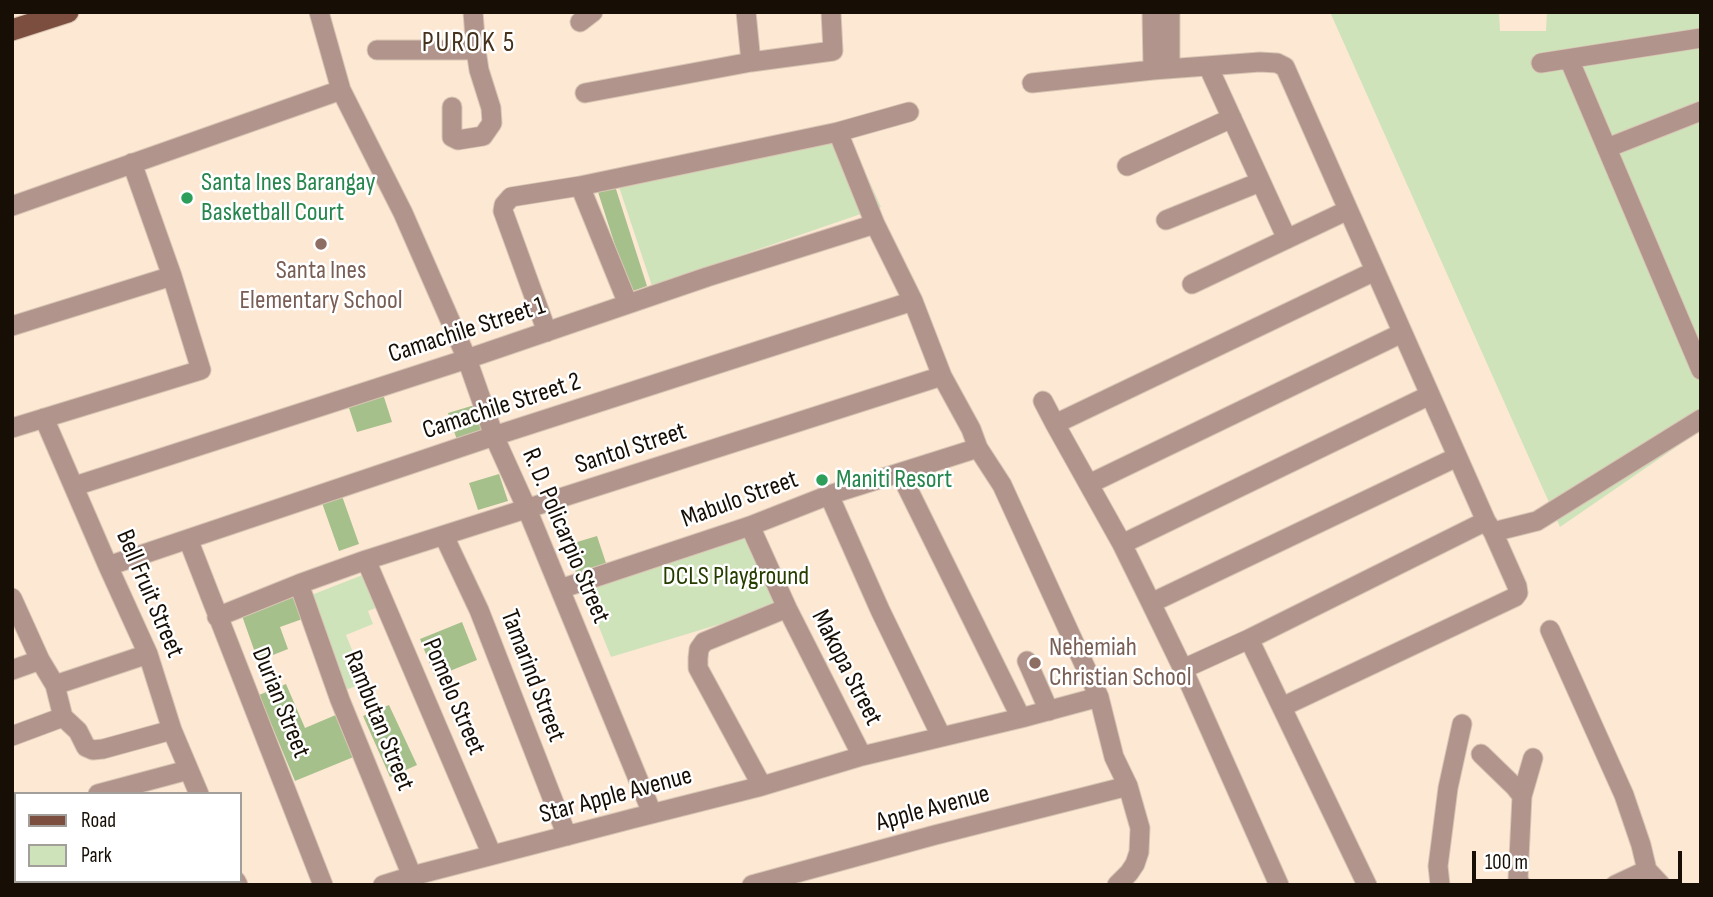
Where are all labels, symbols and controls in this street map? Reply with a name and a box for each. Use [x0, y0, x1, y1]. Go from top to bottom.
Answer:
district label: PUROK 5 [423, 27, 515, 61]
place label: Santa Ines Barangay Basketball Court [201, 167, 375, 228]
marker: Santa Ines Barangay Basketball Court [179, 190, 195, 206]
marker: Santa Ines Elementary School [313, 236, 329, 252]
place label: Santa Ines Elementary School [239, 255, 403, 316]
street label: Camachile Street 1 [385, 291, 549, 371]
street label: Camachile Street 2 [419, 367, 585, 447]
street label: Santol Street [572, 416, 690, 482]
street label: R. D. Policarpio Street [514, 444, 616, 628]
place label: Maniti Resort [836, 464, 952, 496]
street label: Mabulo Street [677, 465, 803, 535]
marker: Maniti Resort [814, 472, 830, 488]
street label: Bell Fruit Street [108, 525, 190, 663]
park label: DCLS Playground [663, 561, 809, 593]
street label: Makopa Street [804, 605, 888, 731]
street label: Tamarind Street [493, 606, 571, 746]
place label: Nehemiah Christian School [1049, 632, 1191, 694]
street label: Pomelo Street [415, 634, 491, 760]
street label: Durian Street [244, 643, 316, 763]
street label: Rambutan Street [336, 647, 420, 795]
marker: Nehemiah Christian School [1027, 655, 1043, 671]
street label: Star Apple Avenue [536, 761, 696, 831]
street label: Apple Avenue [873, 779, 993, 839]
legend [14, 792, 242, 883]
text: Road [81, 808, 116, 833]
scale bar [1475, 838, 1685, 882]
text: Park [81, 843, 112, 868]
text: 100 m [1485, 850, 1528, 875]

